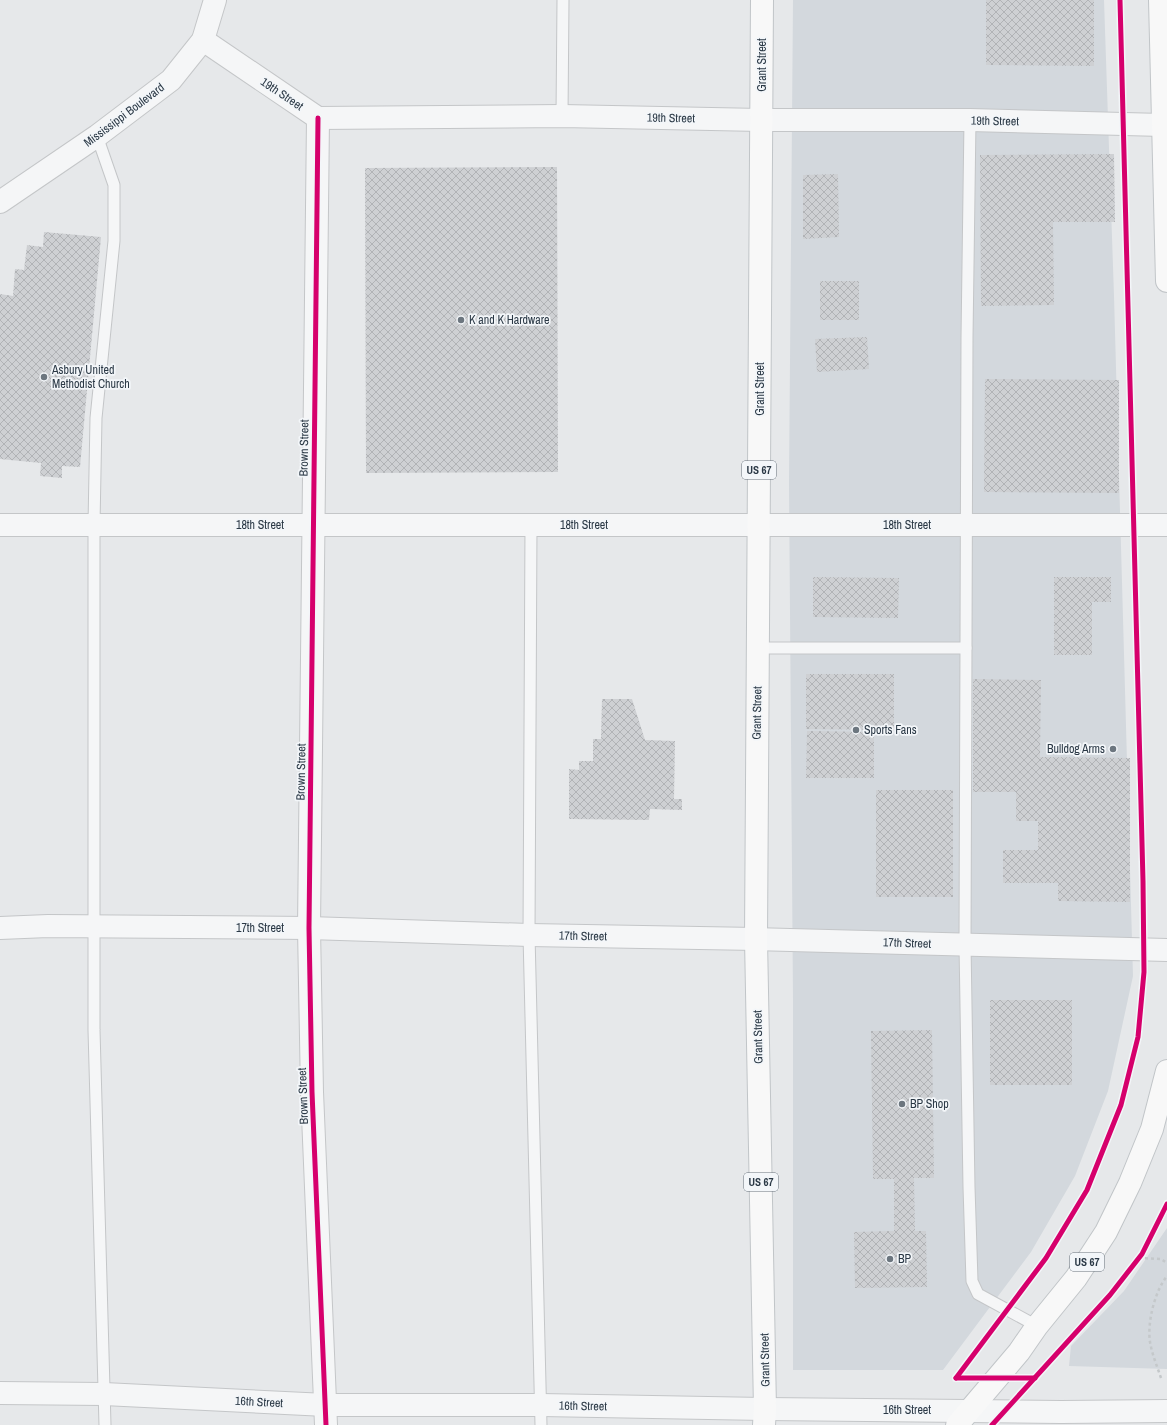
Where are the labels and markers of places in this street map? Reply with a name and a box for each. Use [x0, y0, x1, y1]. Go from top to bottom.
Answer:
place label: K and K Hardware [469, 312, 549, 328]
marker: K and K Hardware [456, 315, 466, 325]
place label: Asbury United Methodist Church [51, 362, 130, 392]
marker: Asbury United Methodist Church [39, 372, 49, 382]
place label: Sports Fans [864, 722, 917, 738]
marker: Sports Fans [851, 725, 861, 735]
place label: Bulldog Arms [1047, 741, 1105, 757]
marker: Bulldog Arms [1108, 744, 1118, 754]
place label: BP Shop [910, 1096, 949, 1112]
marker: BP Shop [897, 1099, 907, 1109]
place label: BP [898, 1251, 912, 1267]
marker: BP [885, 1254, 895, 1264]

